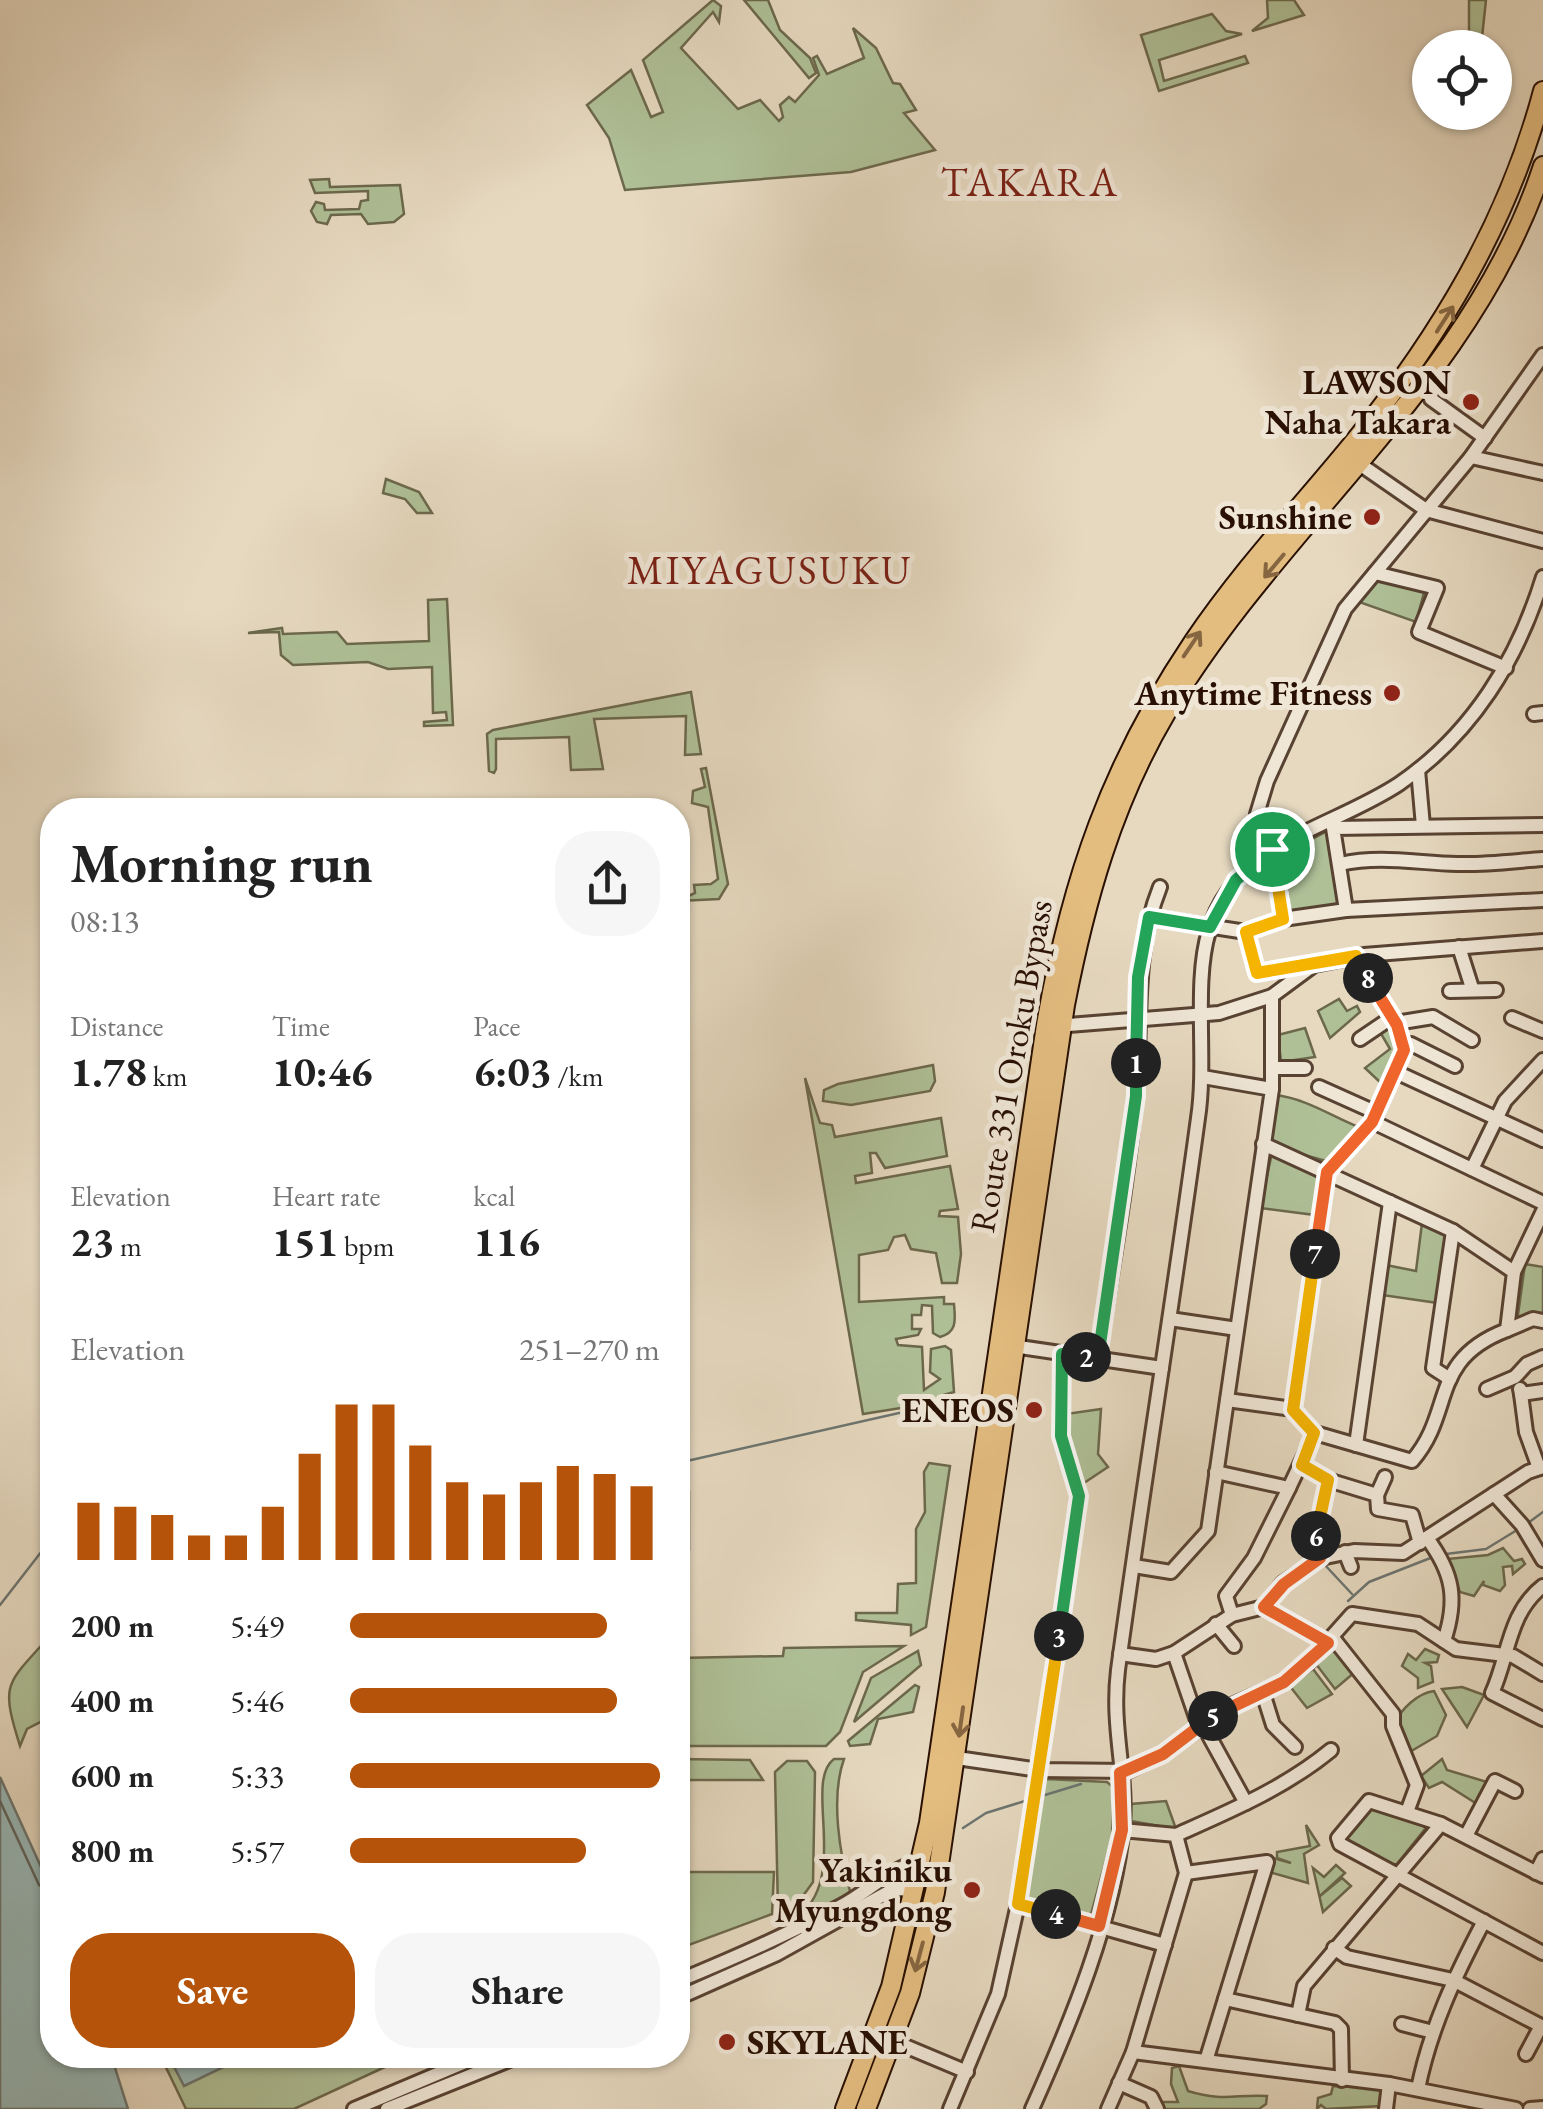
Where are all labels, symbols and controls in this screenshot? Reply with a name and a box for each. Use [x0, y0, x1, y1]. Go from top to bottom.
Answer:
map controls [1412, 30, 1512, 130]
button: locate [1412, 30, 1512, 130]
district label: TAKARA [941, 156, 1119, 208]
one-way arrow [1434, 305, 1455, 333]
place label: LAWSON Naha Takara [1264, 359, 1452, 444]
marker: LAWSON Naha Takara [1460, 391, 1482, 413]
place label: Sunshine [1219, 494, 1352, 539]
marker: Sunshine [1361, 506, 1383, 528]
district label: MIYAGUSUKU [627, 544, 913, 596]
one-way arrow [1263, 553, 1286, 578]
one-way arrow [1182, 630, 1203, 658]
place label: Anytime Fitness [1133, 670, 1372, 715]
marker: Anytime Fitness [1381, 682, 1403, 704]
pin [1230, 807, 1315, 892]
icon: arrive [1245, 822, 1300, 877]
text: Morning run [70, 827, 373, 898]
button: share [555, 831, 660, 936]
street label: Route 331 Oroku Bypass [959, 896, 1062, 1236]
text: 08:13 [70, 900, 139, 942]
pin: 8 [1343, 953, 1393, 1003]
text: 8 [1361, 960, 1375, 996]
text: Distance [70, 1008, 164, 1044]
text: Time [272, 1008, 330, 1044]
text: Pace [473, 1008, 520, 1044]
pin: 1 [1111, 1038, 1161, 1088]
text: 1.78 [70, 1044, 147, 1099]
text: 10:46 [272, 1044, 372, 1099]
text: 6:03 [473, 1044, 552, 1099]
text: 1 [1129, 1045, 1143, 1081]
text: km [147, 1058, 188, 1094]
text: /km [552, 1058, 604, 1094]
text: Elevation [70, 1178, 171, 1214]
text: Heart rate [272, 1178, 380, 1214]
text: kcal [473, 1178, 515, 1214]
text: 23 [70, 1214, 114, 1269]
text: 151 [272, 1214, 338, 1269]
text: 116 [473, 1214, 540, 1269]
text: m [114, 1228, 142, 1264]
text: bpm [338, 1228, 395, 1264]
pin: 7 [1290, 1229, 1340, 1279]
text: 7 [1308, 1236, 1322, 1272]
text: Elevation [70, 1328, 185, 1370]
text: 251–270 m [519, 1328, 660, 1370]
pin: 2 [1061, 1332, 1111, 1382]
text: 2 [1079, 1339, 1093, 1375]
place label: ENEOS [902, 1387, 1014, 1432]
marker: ENEOS [1023, 1399, 1045, 1421]
pin: 6 [1291, 1511, 1341, 1561]
text: 6 [1309, 1518, 1323, 1554]
text: 200 m [70, 1605, 154, 1647]
text: 5:49 [230, 1605, 284, 1647]
pin: 3 [1034, 1611, 1084, 1661]
text: 3 [1052, 1618, 1066, 1654]
text: 400 m [70, 1680, 154, 1722]
text: 5:46 [230, 1680, 284, 1722]
pin: 5 [1188, 1691, 1238, 1741]
text: 5 [1206, 1698, 1220, 1734]
one-way arrow [951, 1705, 970, 1738]
text: 600 m [70, 1755, 154, 1797]
text: 5:33 [230, 1755, 284, 1797]
text: 800 m [70, 1830, 154, 1872]
text: 5:57 [230, 1830, 284, 1872]
place label: Yakiniku Myungdong [774, 1847, 952, 1932]
marker: Yakiniku Myungdong [961, 1879, 983, 1901]
pin: 4 [1031, 1889, 1081, 1939]
text: 4 [1049, 1896, 1063, 1932]
button: Save [70, 1933, 355, 2048]
button: Share [375, 1933, 660, 2048]
one-way arrow [909, 1941, 928, 1972]
place label: SKYLANE [747, 2019, 908, 2064]
marker: SKYLANE [716, 2031, 738, 2053]

